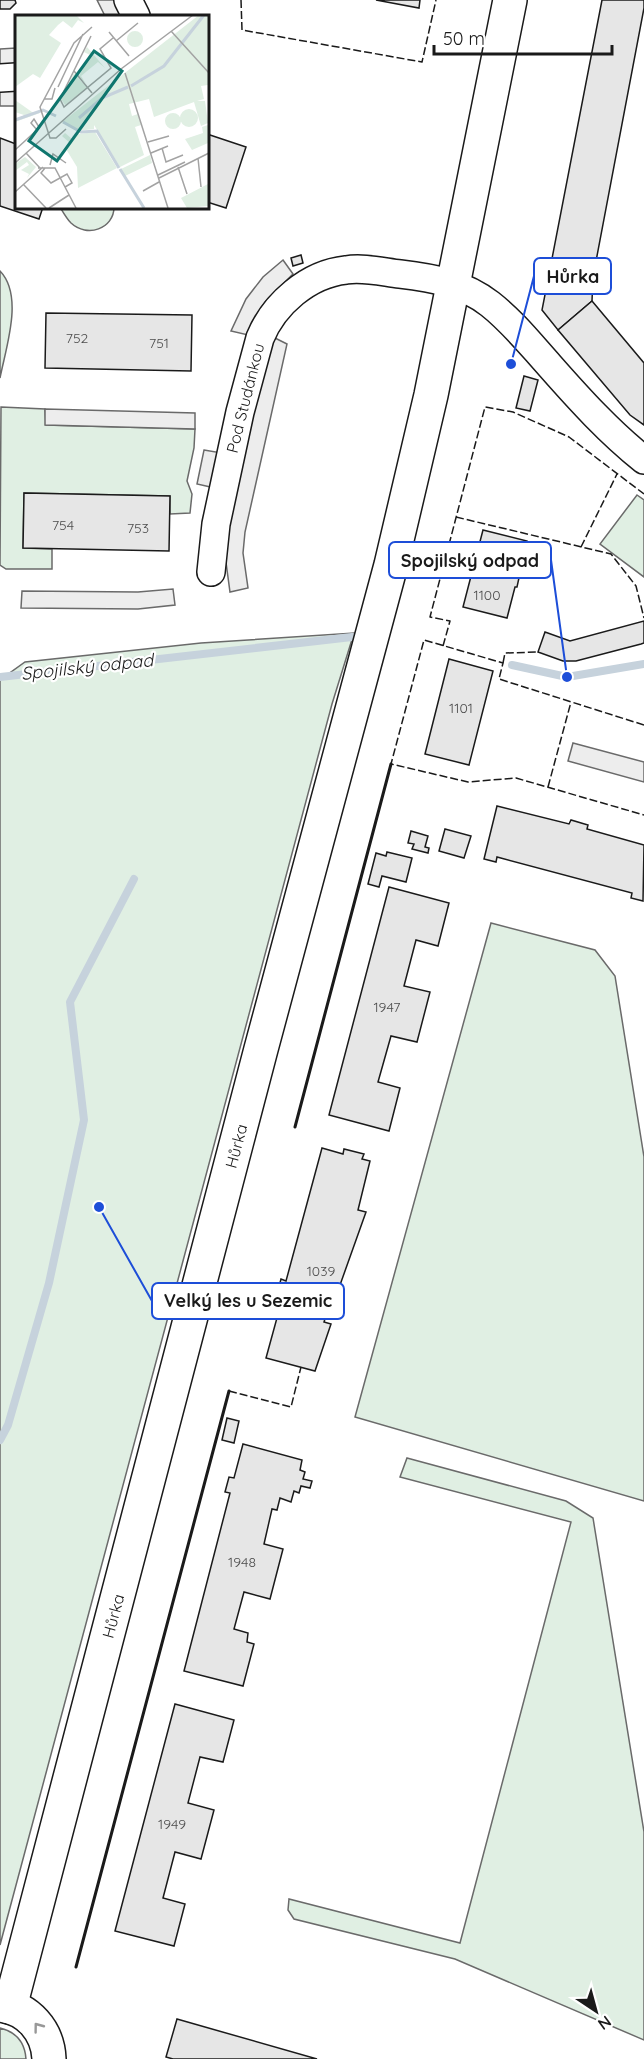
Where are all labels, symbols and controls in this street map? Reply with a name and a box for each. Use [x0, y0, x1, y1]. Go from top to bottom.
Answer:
inset map [15, 15, 208, 208]
scale bar [434, 18, 612, 56]
text: 50 m [443, 27, 485, 50]
callout: Hůrka [534, 258, 611, 294]
text: Hůrka [547, 265, 599, 288]
house number: 752 [66, 329, 89, 347]
house number: 751 [149, 334, 169, 352]
street label: Pod Studánkou [222, 341, 268, 455]
house number: 754 [52, 516, 74, 534]
house number: 753 [127, 519, 149, 537]
callout: Spojilský odpad [389, 542, 551, 578]
text: Spojilský odpad [401, 549, 539, 572]
house number: 1100 [473, 586, 501, 604]
water label: Spojilský odpad [20, 648, 156, 685]
house number: 1101 [449, 699, 473, 717]
house number: 1947 [373, 998, 401, 1016]
street label: Hůrka [221, 1122, 251, 1170]
house number: 1039 [307, 1262, 336, 1280]
callout: Velký les u Sezemic [152, 1283, 344, 1319]
text: Velký les u Sezemic [164, 1289, 332, 1312]
house number: 1948 [228, 1553, 256, 1571]
street label: Hůrka [98, 1592, 128, 1640]
house number: 1949 [158, 1815, 186, 1833]
north arrow [566, 1981, 626, 2041]
text: N [594, 2012, 615, 2035]
one-way arrow [34, 2023, 45, 2034]

